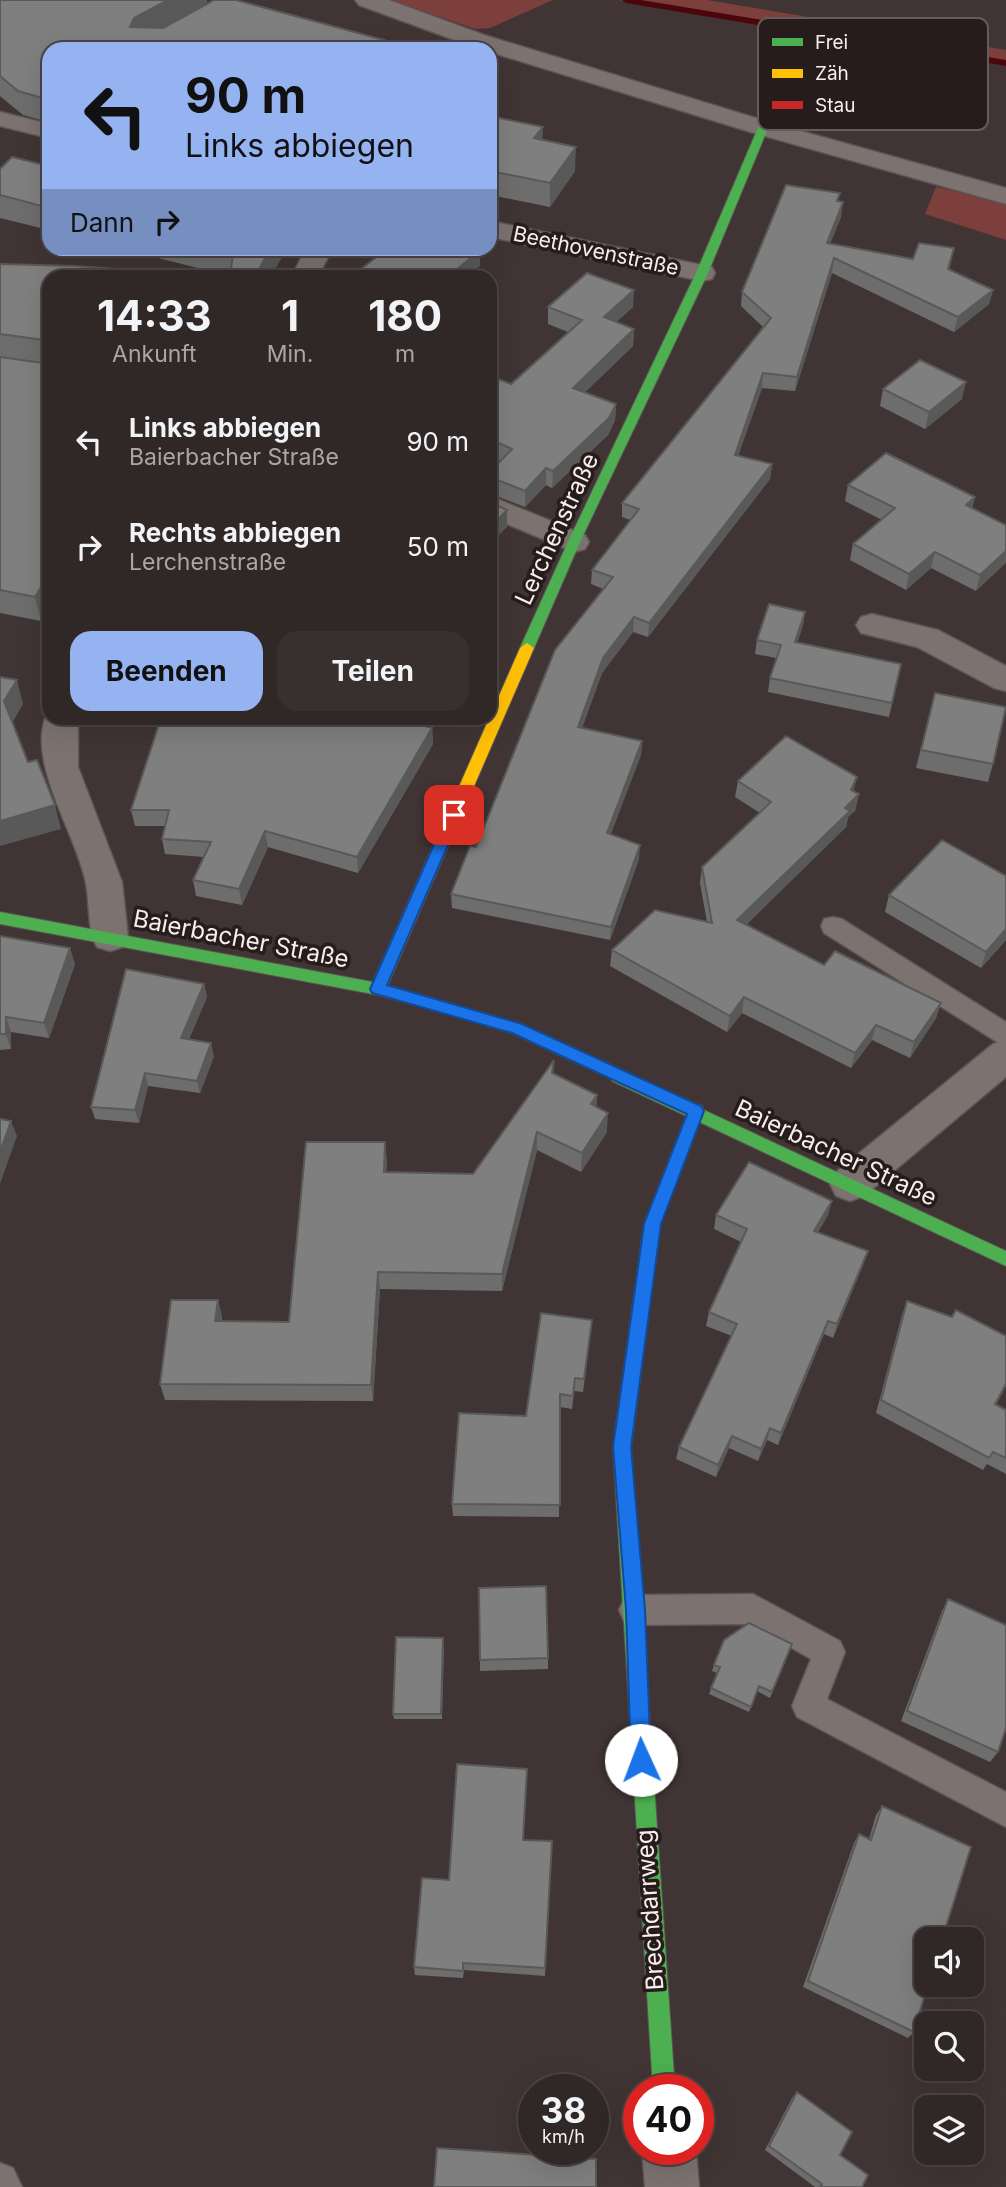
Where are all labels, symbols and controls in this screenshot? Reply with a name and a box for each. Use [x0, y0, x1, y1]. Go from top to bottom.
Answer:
legend [758, 18, 988, 130]
text: Frei [815, 31, 848, 54]
text: Zäh [815, 62, 849, 85]
text: 90 m [185, 66, 306, 125]
icon: left [70, 70, 161, 161]
text: Stau [815, 94, 855, 117]
text: Links abbiegen [185, 126, 414, 165]
icon: right [148, 203, 186, 241]
text: Dann [70, 207, 134, 238]
street label: Beethovenstraße [511, 221, 681, 280]
text: 14:33 [97, 290, 212, 341]
text: 1 [281, 290, 299, 341]
text: 180 [368, 290, 442, 341]
text: Ankunft [112, 340, 197, 368]
text: Min. [267, 340, 313, 368]
text: m [395, 340, 415, 368]
text: Links abbiegen [129, 412, 321, 443]
icon: left [70, 423, 108, 461]
text: 90 m [406, 426, 469, 457]
text: Baierbacher Straße [129, 443, 339, 471]
street label: Lerchenstraße [509, 448, 604, 609]
text: Rechts abbiegen [129, 517, 341, 548]
icon: right [70, 528, 108, 566]
text: 50 m [407, 531, 469, 562]
text: Lerchenstraße [129, 548, 286, 576]
button: Beenden [70, 631, 263, 711]
button: Teilen [277, 631, 469, 711]
pin [424, 785, 484, 845]
icon: arrive [435, 796, 473, 834]
street label: Baierbacher Straße [131, 903, 351, 974]
street label: Baierbacher Straße [731, 1093, 942, 1212]
position arrow [604, 1723, 678, 1797]
street label: Brechdarrweg [629, 1829, 670, 1991]
map controls [914, 1927, 984, 2165]
button: sound [914, 1927, 984, 1997]
button: search [914, 2011, 984, 2081]
speed limit sign: 40 [623, 2074, 714, 2165]
text: 38 [541, 2089, 586, 2131]
button: layers [914, 2095, 984, 2165]
text: km/h [542, 2126, 585, 2147]

